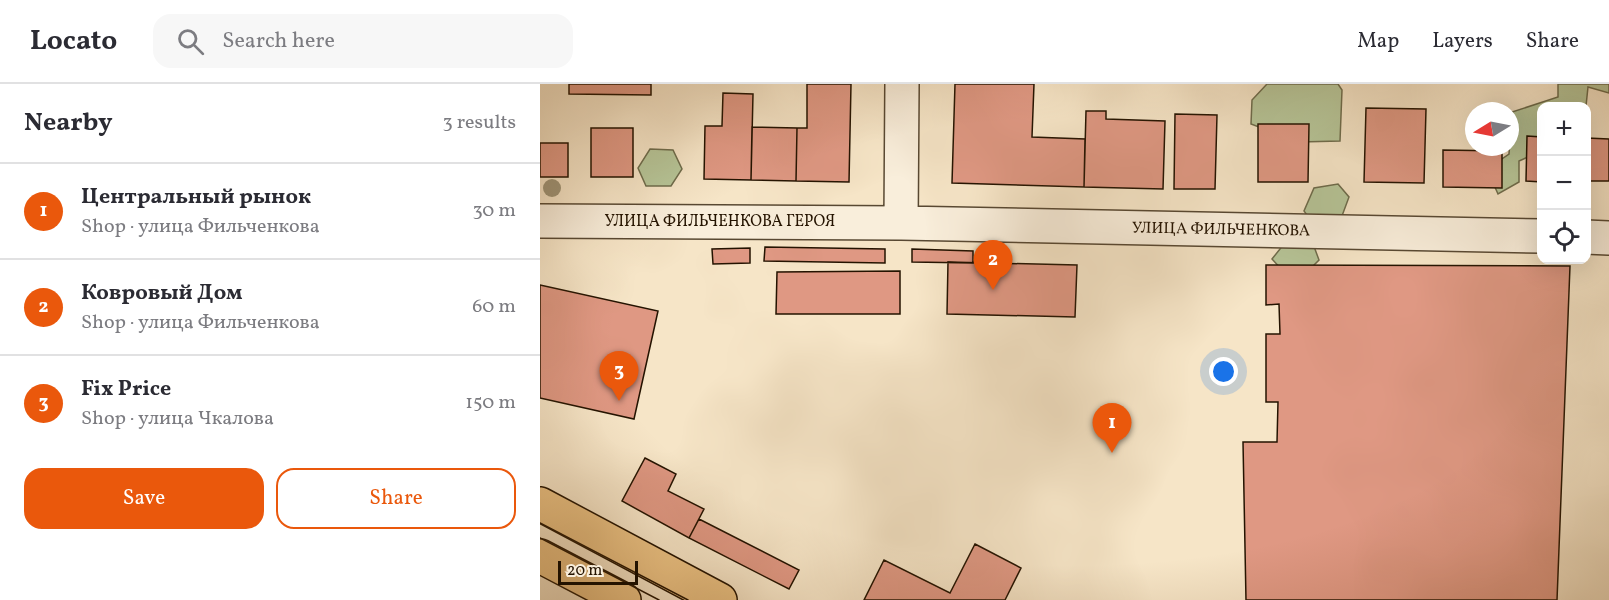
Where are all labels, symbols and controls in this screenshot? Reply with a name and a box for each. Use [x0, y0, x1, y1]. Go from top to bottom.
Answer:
search box [153, 14, 573, 68]
text: Locato [30, 22, 117, 61]
icon: search [174, 25, 207, 58]
text: Search here [222, 26, 335, 57]
text: Map [1357, 27, 1399, 56]
text: Layers [1432, 27, 1493, 56]
text: Share [1526, 27, 1579, 56]
north arrow [1465, 102, 1519, 156]
map controls [1537, 102, 1591, 264]
button: + [1537, 102, 1591, 156]
text: Nearby [24, 105, 113, 141]
text: 3 results [442, 109, 516, 137]
button: − [1537, 156, 1591, 210]
text: Центральный рынок [81, 182, 311, 213]
text: 1 [39, 197, 48, 225]
text: 30 m [472, 197, 516, 225]
button: locate [1537, 210, 1591, 264]
street label: УЛИЦА ФИЛЬЧЕНКОВА ГЕРОЯ [605, 211, 835, 233]
text: Shop · улица Фильченкова [81, 213, 320, 241]
street label: УЛИЦА ФИЛЬЧЕНКОВА [1132, 217, 1310, 243]
pin: 2 [974, 240, 1012, 290]
text: Ковровый Дом [81, 278, 243, 309]
text: 2 [38, 293, 49, 321]
text: 60 m [472, 293, 516, 321]
text: Shop · улица Фильченкова [81, 309, 320, 337]
pin: 3 [600, 352, 638, 401]
your location [1209, 357, 1238, 386]
text: Fix Price [81, 374, 171, 405]
text: 3 [38, 389, 49, 417]
text: 150 m [465, 389, 516, 417]
pin: 1 [1092, 404, 1132, 453]
text: Shop · улица Чкалова [81, 405, 274, 433]
button: Save [24, 468, 264, 529]
button: Share [276, 468, 516, 529]
scale bar [558, 558, 638, 586]
text: 20 m [567, 560, 602, 582]

